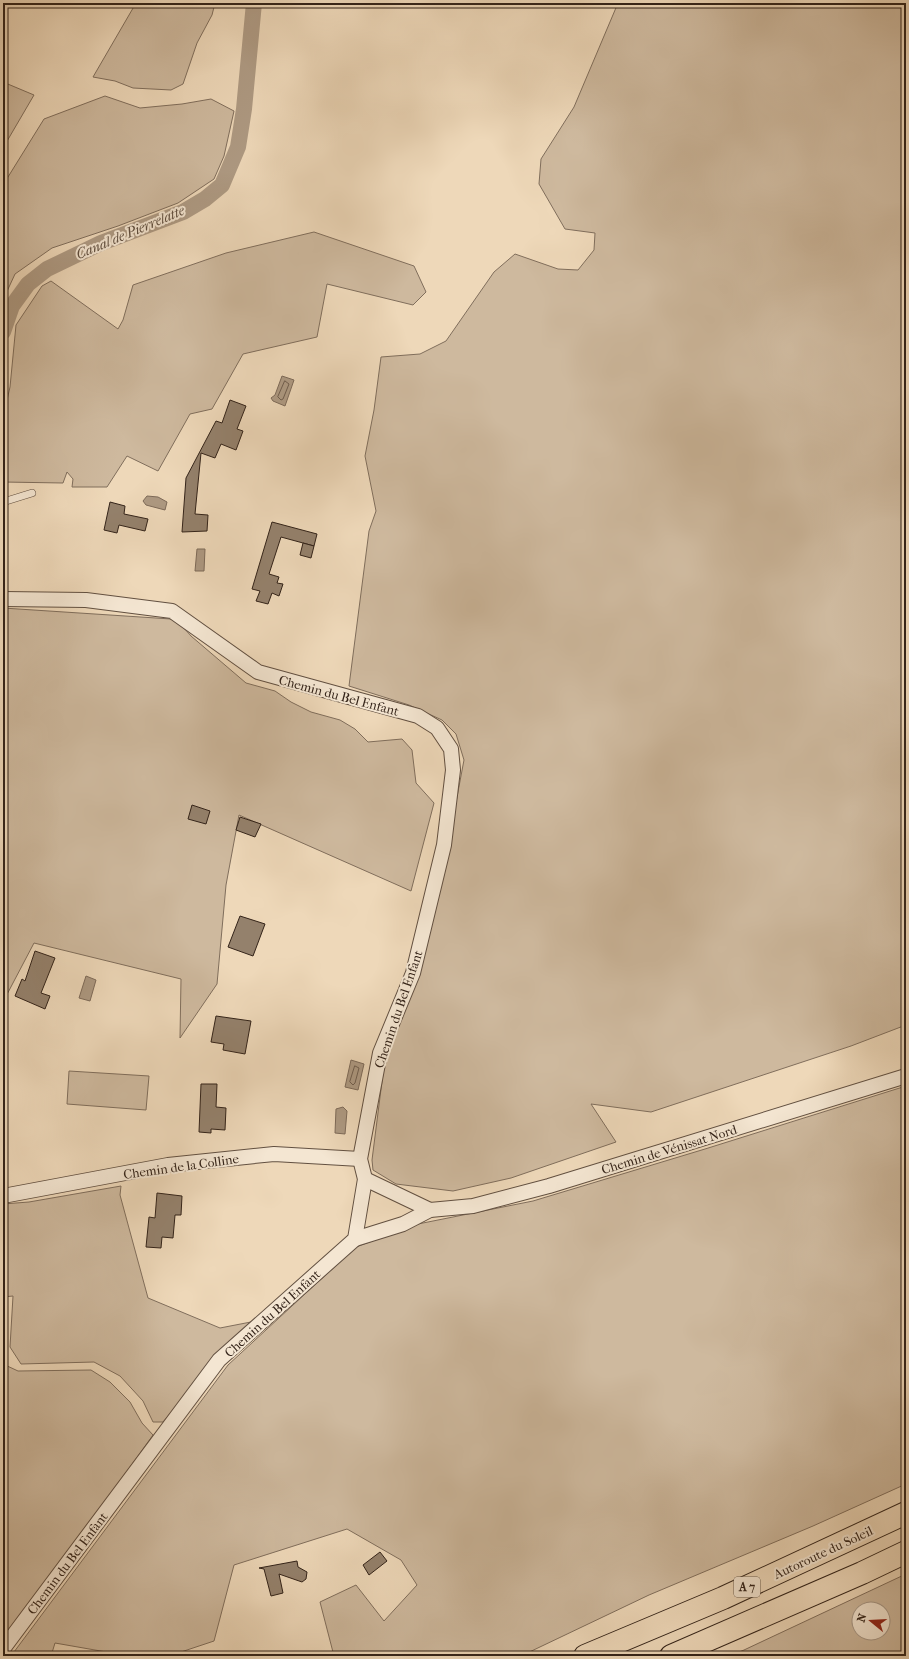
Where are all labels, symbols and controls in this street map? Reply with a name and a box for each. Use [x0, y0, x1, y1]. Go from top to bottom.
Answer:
water label: Canal de Pierrelatte [73, 202, 187, 263]
street label: Chemin du Bel Enfant [277, 672, 401, 719]
street label: Chemin du Bel Enfant [371, 948, 426, 1070]
street label: Chemin de Vénissat Nord [600, 1121, 740, 1177]
street label: Chemin de la Colline [122, 1151, 240, 1182]
street label: Chemin du Bel Enfant [221, 1266, 324, 1360]
street label: Chemin du Bel Enfant [24, 1509, 111, 1617]
street label: Autoroute du Soleil [770, 1523, 875, 1582]
road number: A 7 [734, 1577, 760, 1597]
north arrow [851, 1601, 891, 1641]
text: N [854, 1611, 870, 1624]

